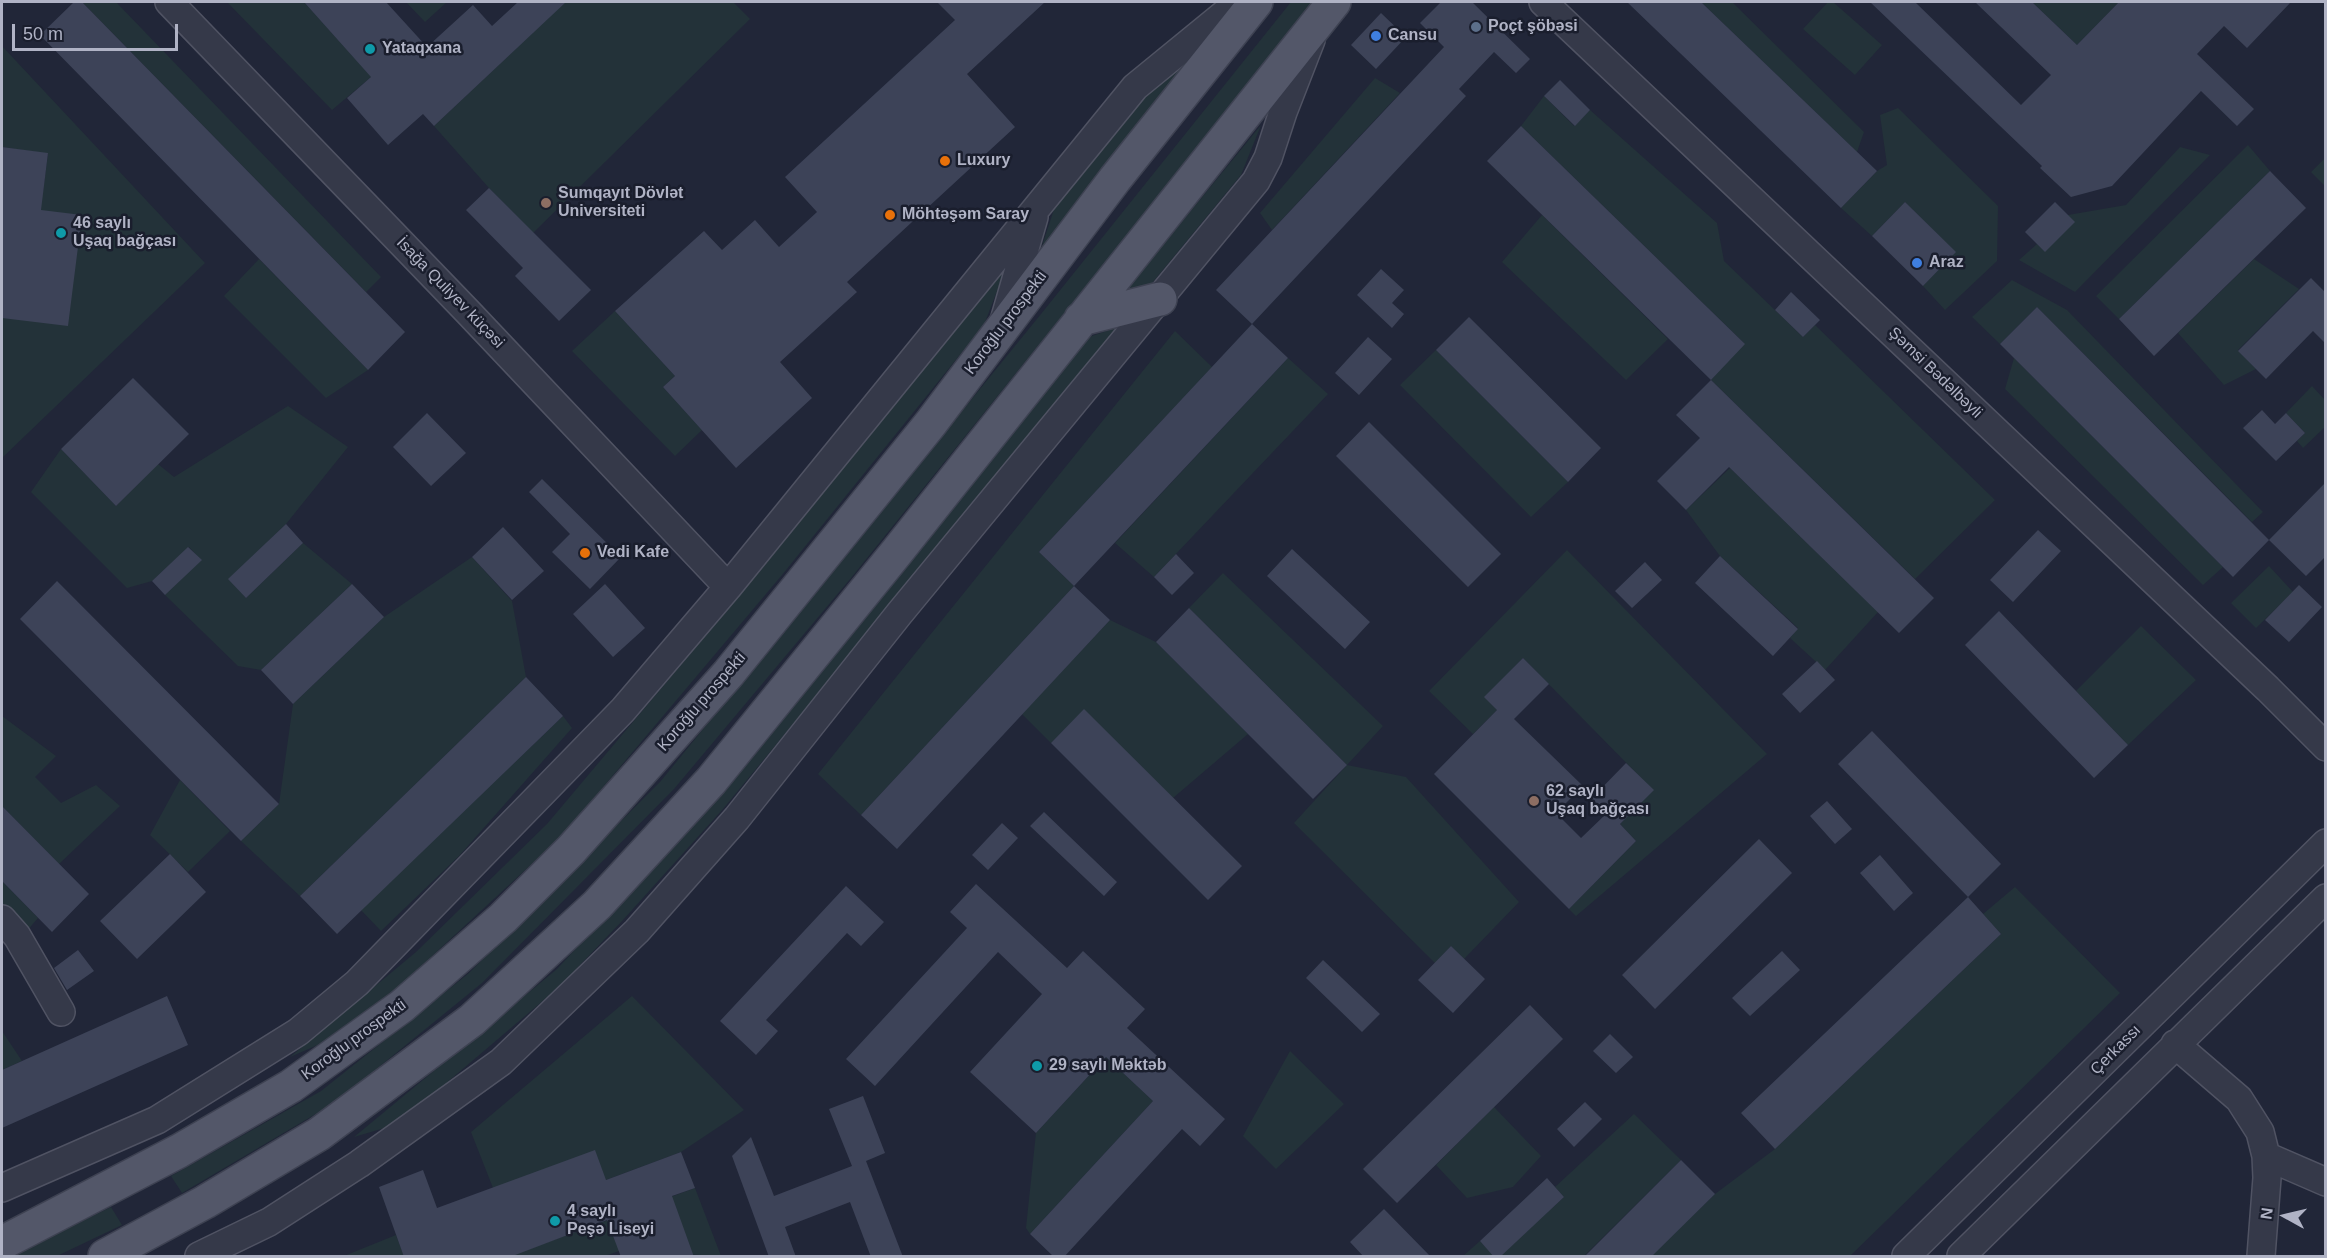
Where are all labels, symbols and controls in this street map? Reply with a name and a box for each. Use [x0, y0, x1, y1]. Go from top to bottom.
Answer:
scale bar [15, 12, 182, 50]
place label: Poçt şöbəsi [1488, 17, 1578, 37]
marker: Poçt şöbəsi [1469, 20, 1483, 34]
text: 50 m [23, 24, 63, 44]
place label: Cansu [1388, 26, 1437, 46]
marker: Cansu [1369, 29, 1383, 43]
place label: Yataqxana [382, 39, 461, 59]
marker: Yataqxana [363, 42, 377, 56]
place label: Luxury [957, 151, 1010, 171]
marker: Luxury [938, 154, 952, 168]
place label: Sumqayıt Dövlət Universiteti [558, 184, 683, 222]
marker: Sumqayıt Dövlət Universiteti [539, 196, 553, 210]
place label: Möhtəşəm Saray [902, 205, 1029, 225]
marker: Möhtəşəm Saray [883, 208, 897, 222]
place label: 46 saylı Uşaq bağçası [73, 214, 176, 252]
marker: 46 saylı Uşaq bağçası [54, 226, 68, 240]
street label: İsağa Quliyev küçəsi [392, 234, 508, 352]
place label: Araz [1929, 253, 1964, 273]
marker: Araz [1910, 256, 1924, 270]
street label: Koroğlu prospekti [961, 268, 1051, 378]
street label: Şəmsi Bədəlbəyli [1884, 323, 1986, 423]
place label: Vedi Kafe [597, 543, 669, 563]
marker: Vedi Kafe [578, 546, 592, 560]
street label: Koroğlu prospekti [654, 649, 750, 755]
place label: 62 saylı Uşaq bağçası [1546, 782, 1649, 820]
marker: 62 saylı Uşaq bağçası [1527, 794, 1541, 808]
street label: Koroğlu prospekti [298, 996, 410, 1084]
street label: Çerkassı [2087, 1021, 2145, 1079]
place label: 29 saylı Məktəb [1049, 1056, 1166, 1076]
marker: 29 saylı Məktəb [1030, 1059, 1044, 1073]
north arrow [2255, 1186, 2315, 1246]
place label: 4 saylı Peşə Liseyi [567, 1202, 654, 1240]
text: N [2257, 1207, 2276, 1220]
marker: 4 saylı Peşə Liseyi [548, 1214, 562, 1228]

